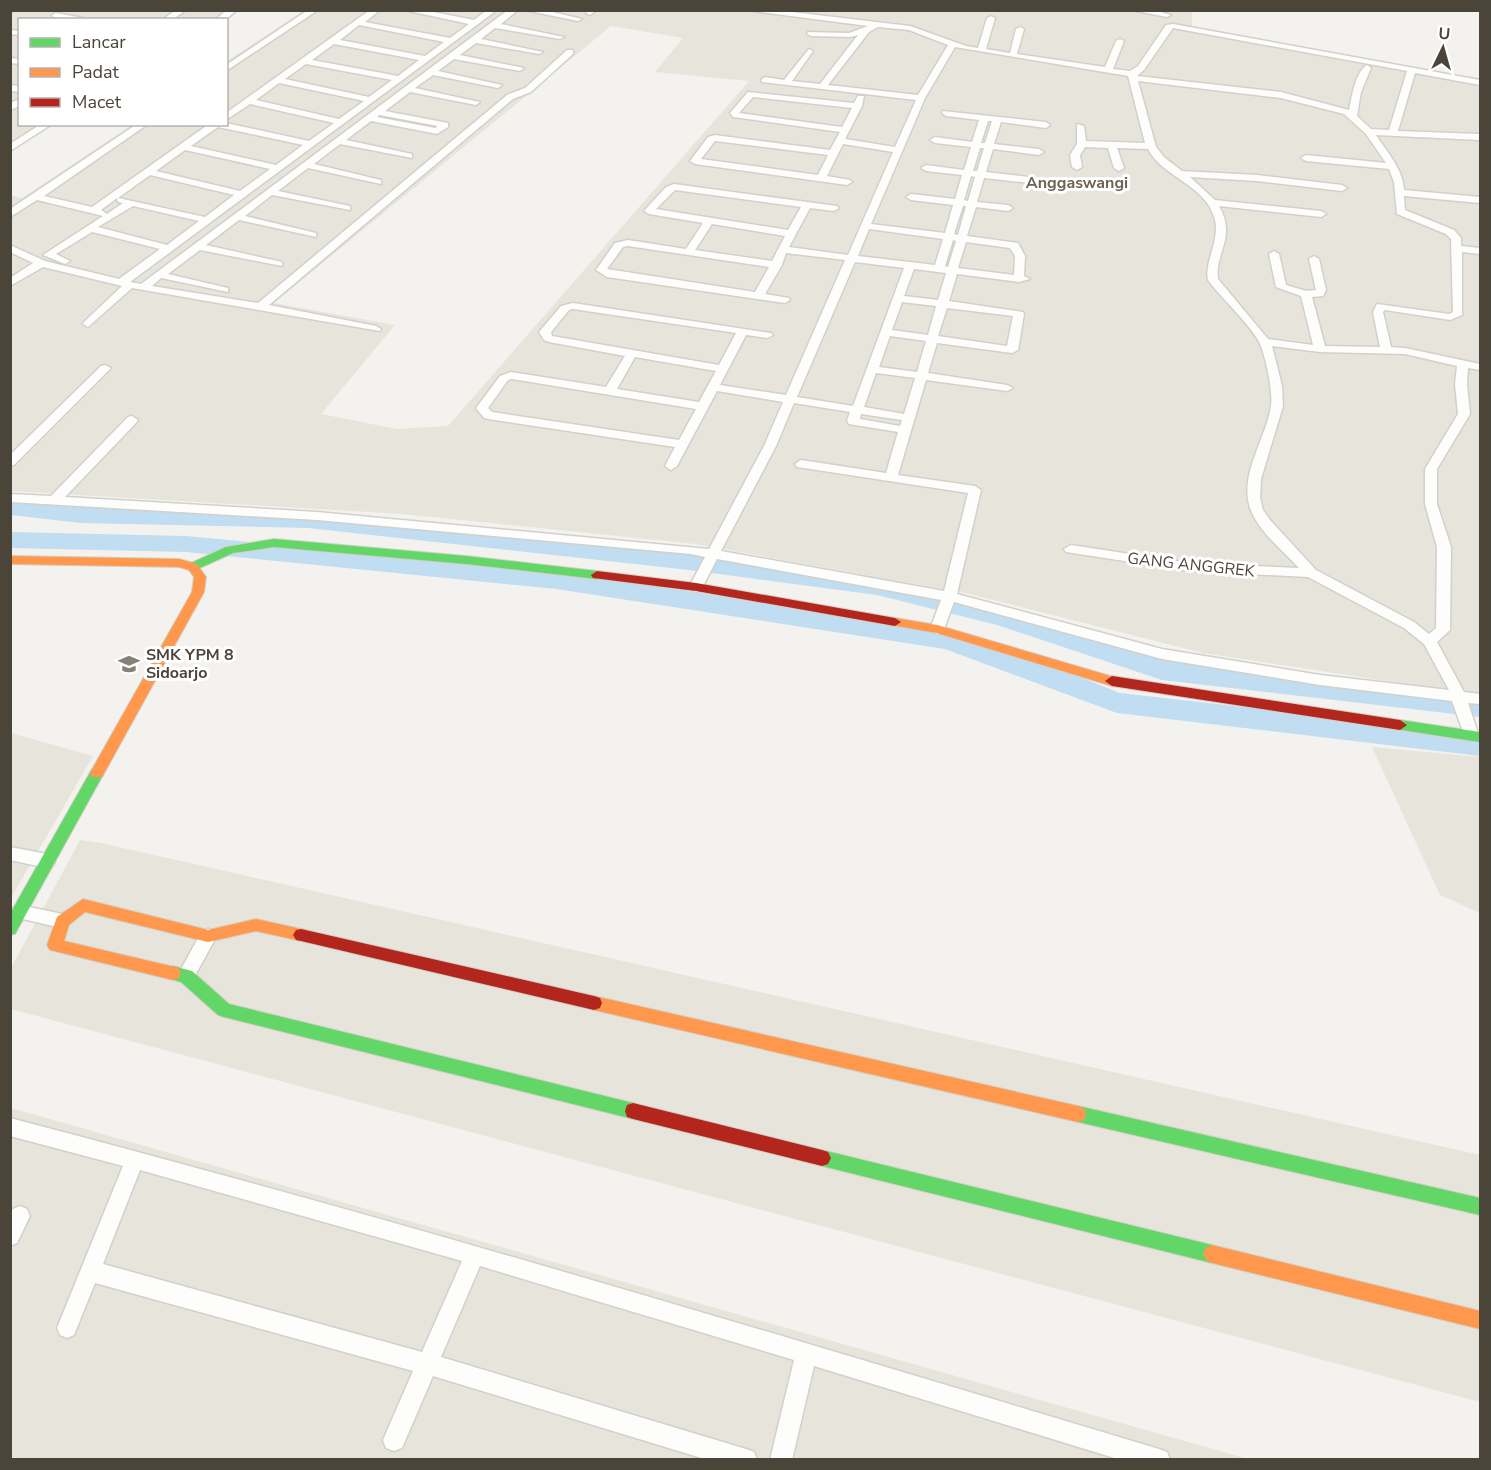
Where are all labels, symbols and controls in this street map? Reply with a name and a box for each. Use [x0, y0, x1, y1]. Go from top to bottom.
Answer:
legend [18, 18, 228, 126]
north arrow [1413, 18, 1473, 78]
text: U [1437, 23, 1451, 46]
text: Lancar [72, 30, 126, 54]
text: Padat [72, 60, 120, 84]
text: Macet [72, 90, 122, 114]
district label: Anggaswangi [1026, 172, 1128, 194]
street label: GANG ANGGREK [1126, 547, 1257, 583]
place label: SMK YPM 8 Sidoarjo [146, 644, 234, 684]
school or university icon: SMK YPM 8 Sidoarjo [117, 652, 141, 676]

